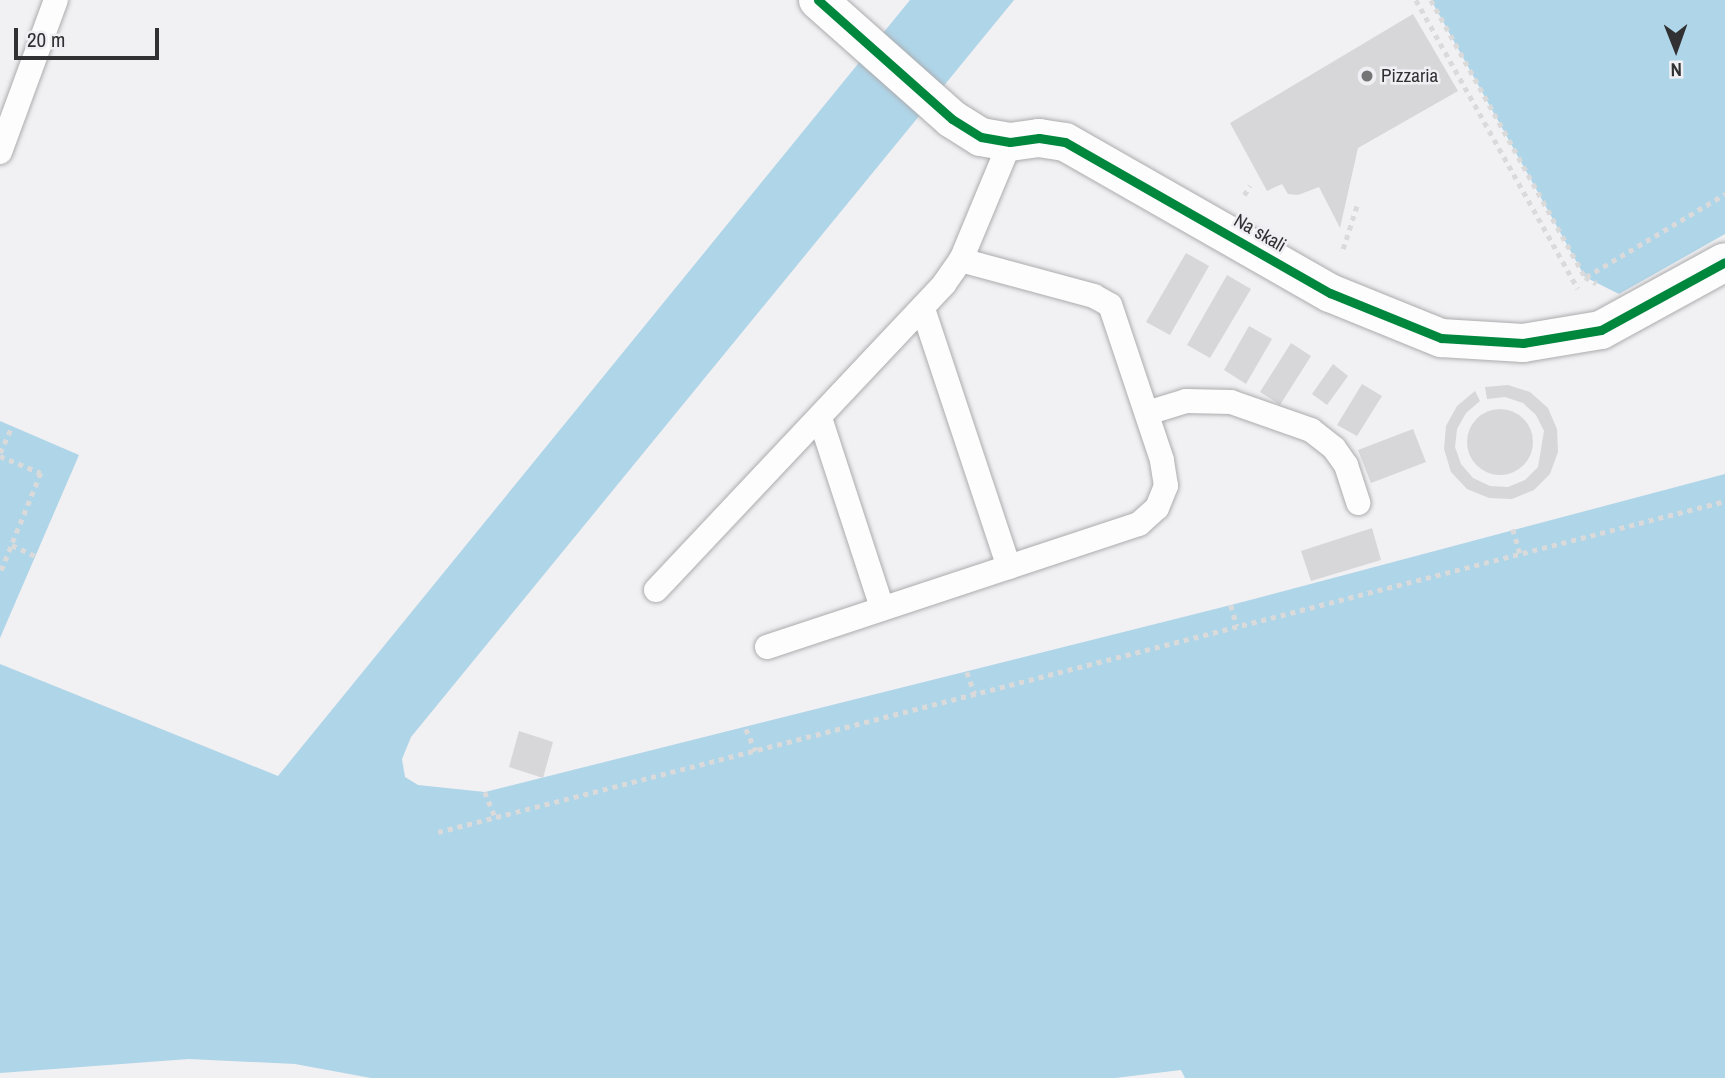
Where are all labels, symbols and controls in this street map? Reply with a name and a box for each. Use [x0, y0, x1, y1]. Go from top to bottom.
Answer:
scale bar [18, 14, 163, 58]
north arrow [1641, 14, 1711, 84]
text: 20 m [27, 25, 65, 54]
text: N [1671, 57, 1682, 83]
place label: Pizzaria [1381, 65, 1438, 87]
marker: Pizzaria [1359, 68, 1375, 84]
street label: Na skali [1230, 209, 1290, 257]

